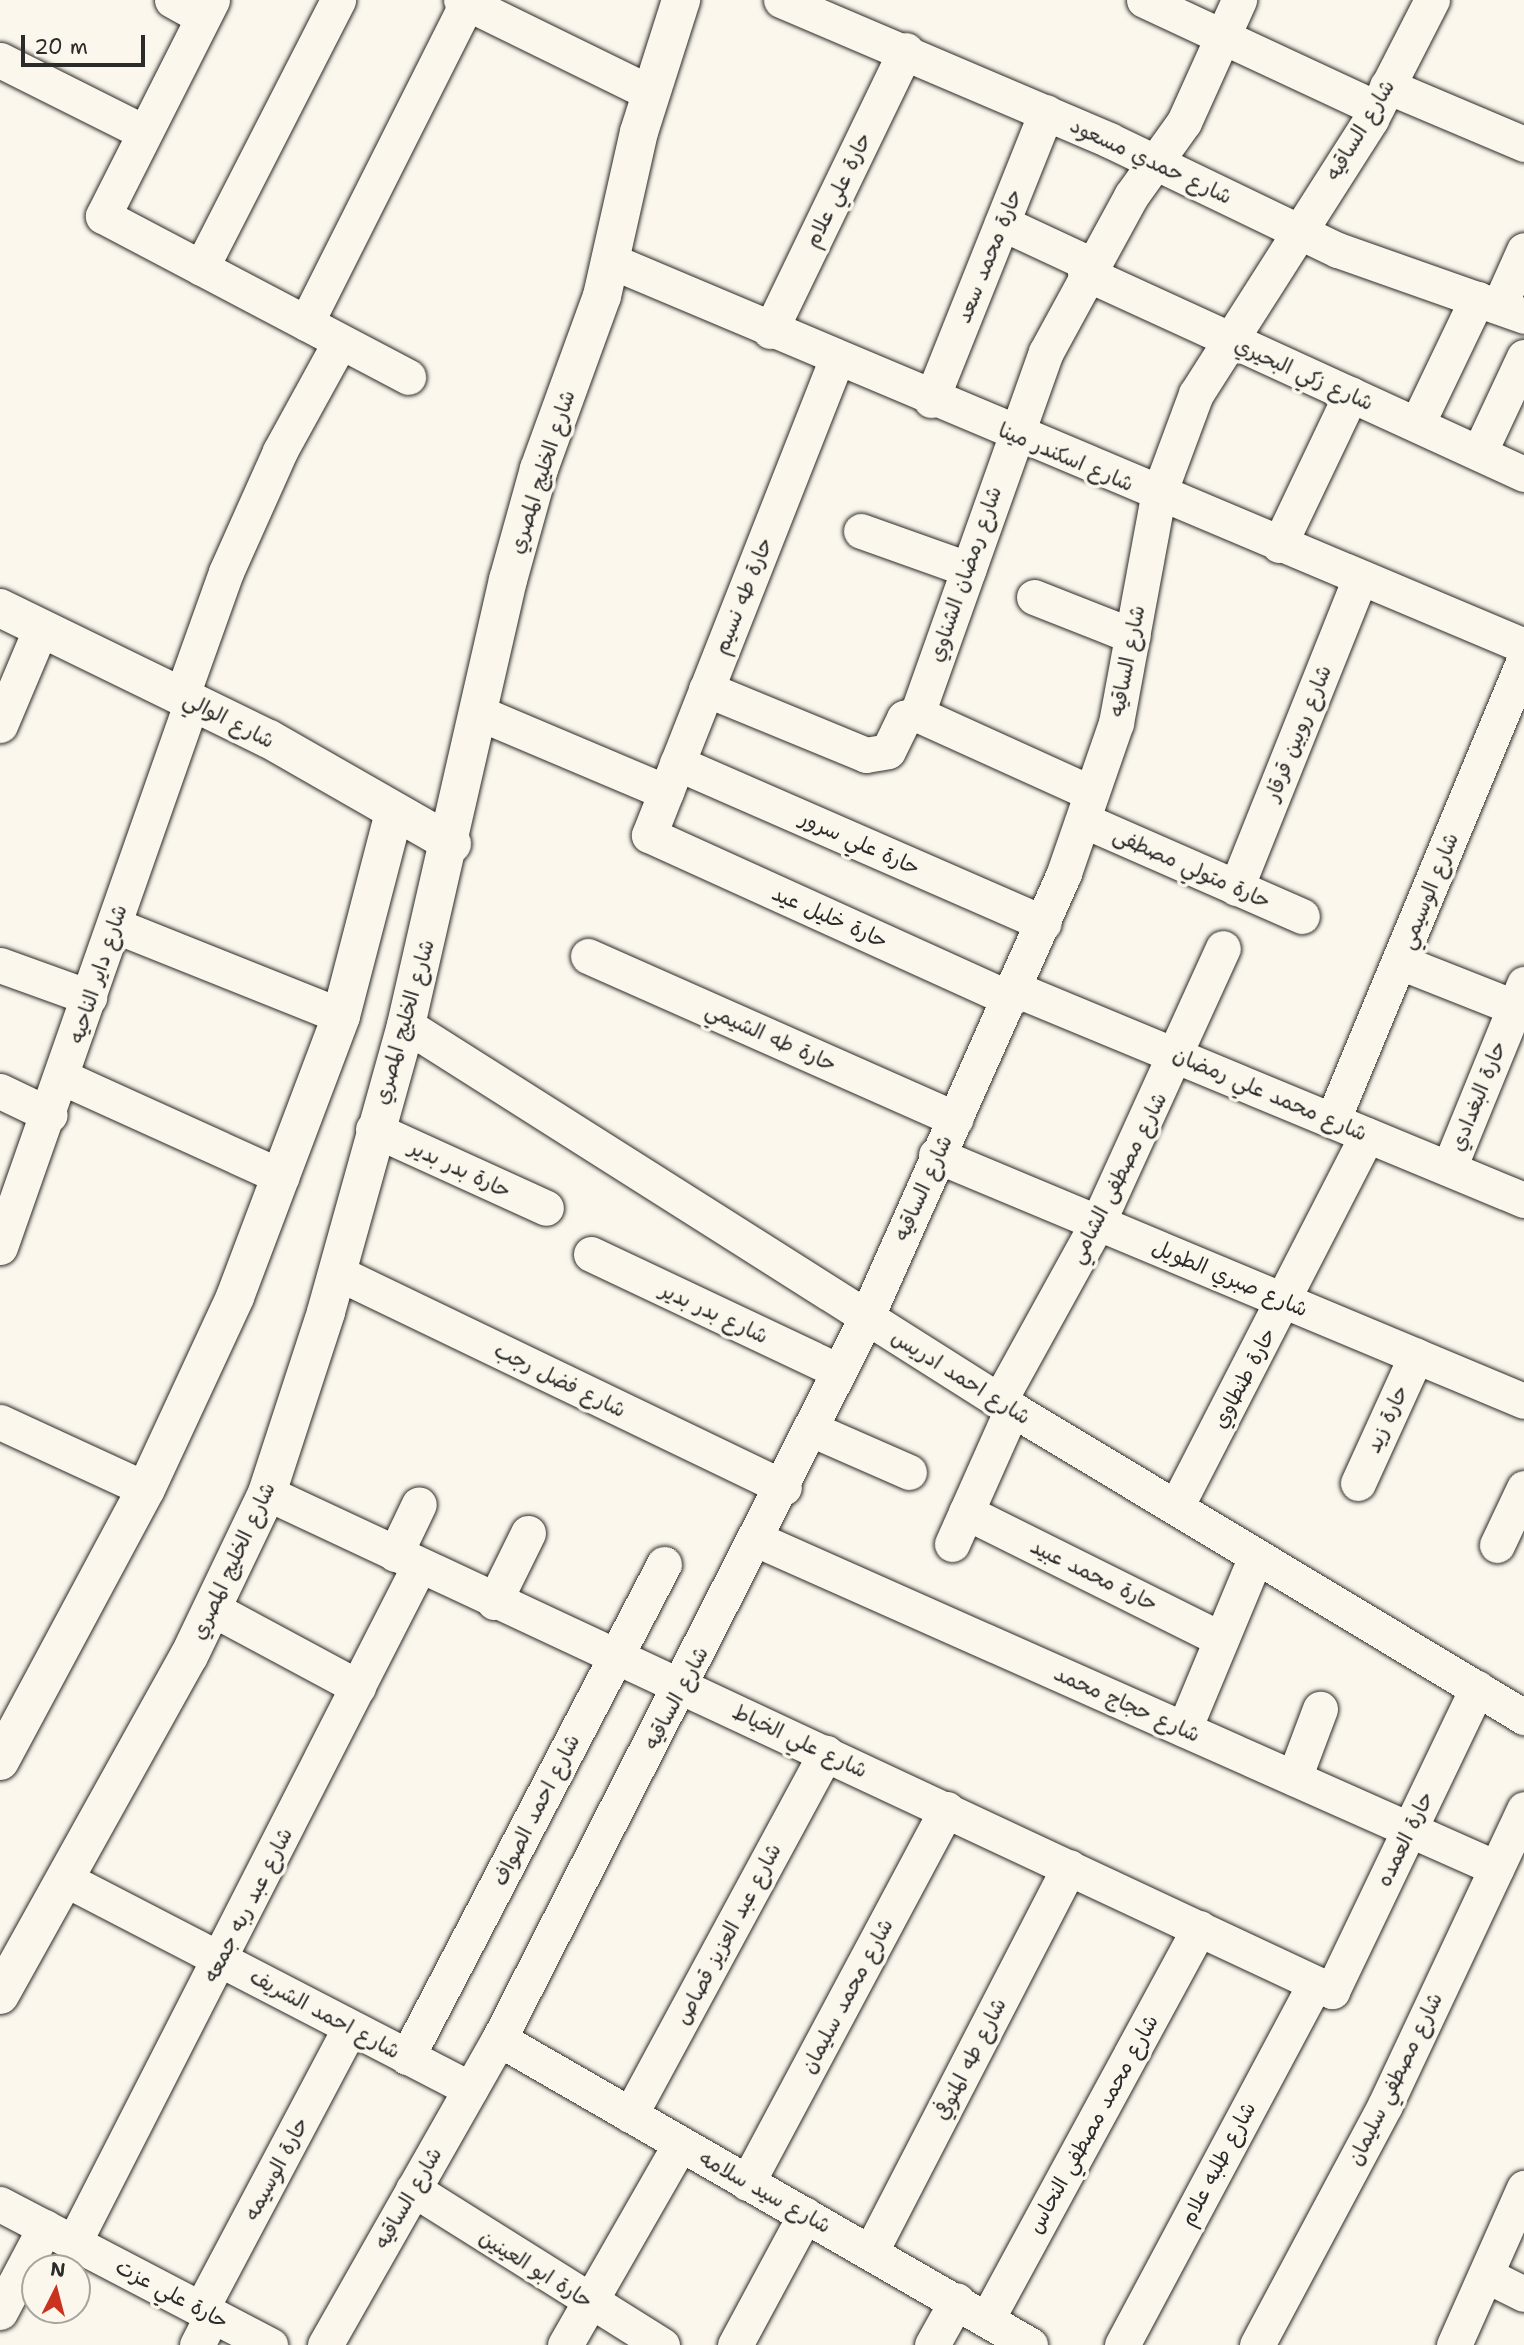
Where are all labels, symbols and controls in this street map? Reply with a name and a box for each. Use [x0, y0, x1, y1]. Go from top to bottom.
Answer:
scale bar [24, 21, 149, 65]
text: 20 m [34, 33, 88, 61]
street label: شارع الساقيه [1320, 75, 1400, 185]
street label: شارع حمدي مسعود [1066, 113, 1236, 209]
street label: حارة علي علام [799, 128, 877, 252]
street label: حارة محمد سعد [951, 185, 1027, 327]
street label: شارع زكي البحيري [1231, 332, 1377, 416]
street label: شارع الخليج المصري [504, 387, 580, 557]
street label: شارع اسكندر مينا [995, 417, 1137, 497]
street label: شارع رمضان الشناوي [923, 483, 1007, 665]
street label: حارة طه نسيم [708, 534, 778, 658]
street label: شارع الساقيه [1104, 603, 1150, 719]
street label: شارع روبين قرقار [1259, 661, 1337, 805]
street label: شارع الوالي [179, 686, 279, 754]
street label: حارة علي سرور [796, 805, 924, 881]
street label: حارة متولي مصطفى [1109, 822, 1275, 914]
street label: شارع الوسيمي [1394, 829, 1464, 953]
street label: حارة خليل عيد [768, 880, 892, 954]
street label: شارع داير الناحيه [64, 901, 132, 1047]
street label: شارع الخليج المصري [368, 937, 440, 1107]
street label: حارة طه الشيمي [702, 997, 840, 1077]
street label: حارة البغدادي [1444, 1037, 1512, 1155]
street label: شارع محمد علي رمضان [1169, 1042, 1371, 1146]
street label: شارع مصطفى الشامي [1064, 1088, 1172, 1268]
street label: شارع الساقيه [889, 1131, 957, 1245]
street label: حارة بدر بدير [405, 1134, 515, 1204]
street label: شارع صبري الطويل [1148, 1234, 1312, 1322]
street label: شارع بدر بدير [656, 1277, 772, 1349]
street label: حارة طنطاوي [1207, 1323, 1281, 1433]
street label: شارع احمد ادريس [887, 1324, 1035, 1430]
street label: شارع فضل رجب [490, 1337, 630, 1423]
street label: حارة زيد [1360, 1381, 1414, 1457]
street label: شارع الخليج المصري [186, 1478, 280, 1644]
street label: حارة محمد عبيد [1026, 1533, 1162, 1617]
street label: شارع الساقيه [638, 1642, 714, 1754]
street label: شارع حجاج محمد [1050, 1661, 1204, 1747]
street label: شارع علي الخياط [729, 1699, 871, 1783]
street label: شارع احمد الصواف [487, 1730, 585, 1890]
street label: حارة العمده [1371, 1787, 1439, 1891]
street label: شارع عبد ربه جمعه [198, 1824, 298, 1986]
street label: شارع عبد العزيز قصاص [670, 1839, 786, 2029]
street label: شارع محمد سليمان [796, 1914, 898, 2078]
street label: شارع احمد الشريف [246, 1964, 404, 2064]
street label: شارع مصطفي سليمان [1342, 1988, 1448, 2170]
street label: شارع طه المنوفي [928, 1994, 1012, 2124]
street label: شارع محمد مصطفي النحاس [1022, 2010, 1164, 2238]
street label: شارع طلبه علام [1175, 2098, 1261, 2230]
street label: حارة الوسيمه [238, 2113, 314, 2225]
street label: شارع الساقيه [369, 2143, 447, 2253]
street label: شارع سيد سلامه [695, 2145, 835, 2239]
street label: حارة ابو العينين [475, 2224, 597, 2314]
north arrow [21, 2254, 91, 2324]
street label: حارة علي عزت [111, 2254, 233, 2334]
text: N [49, 2256, 67, 2283]

